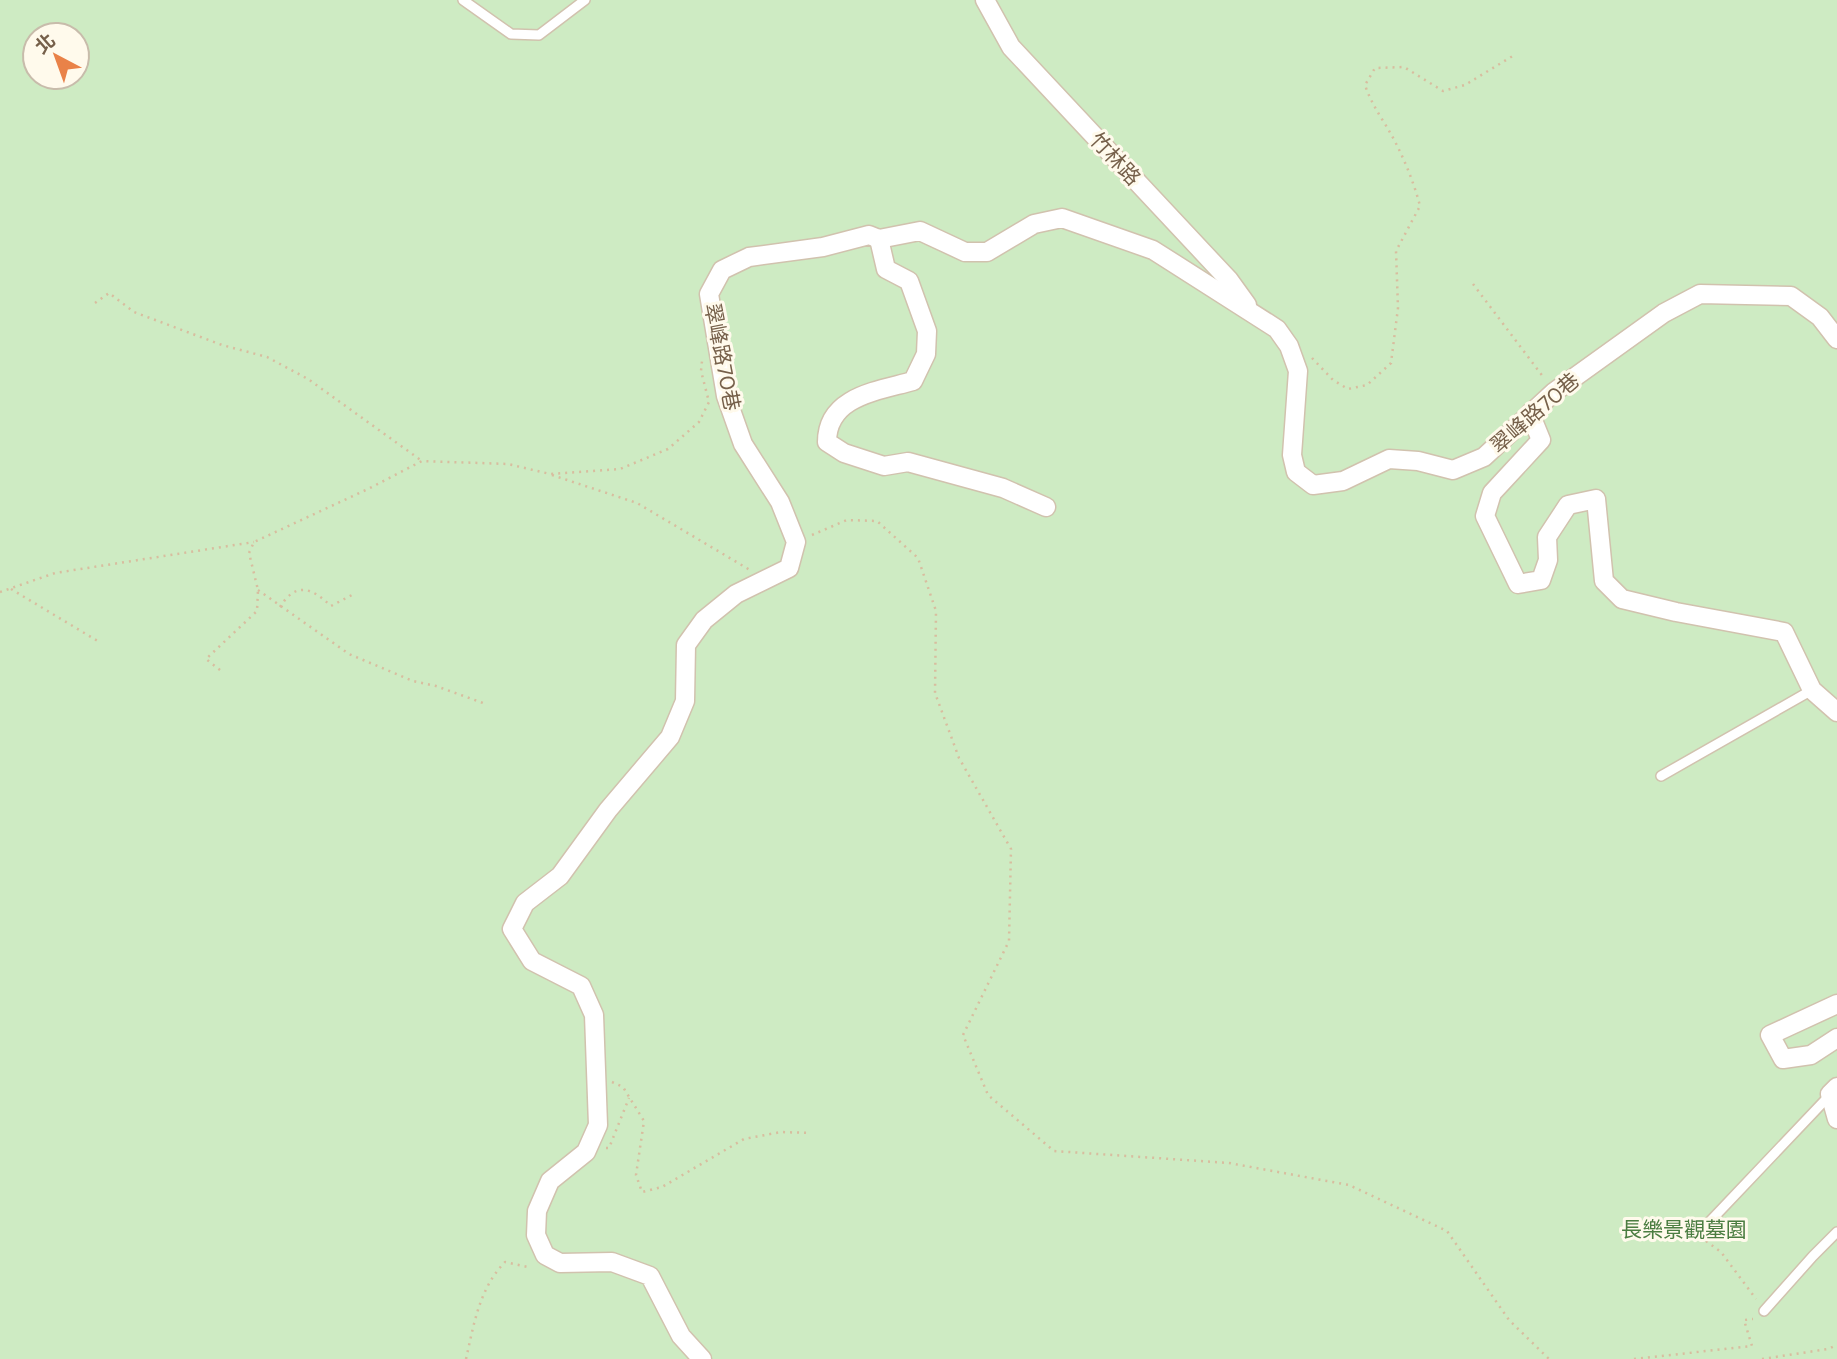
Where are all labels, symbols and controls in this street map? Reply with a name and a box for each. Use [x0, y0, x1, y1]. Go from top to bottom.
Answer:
north arrow [21, 21, 91, 91]
text: 北 [30, 28, 61, 59]
street label: 竹林路 [1083, 126, 1147, 192]
street label: 翠峰路70巷 [698, 301, 746, 413]
street label: 翠峰路70巷 [1485, 367, 1585, 459]
park label: 長樂景觀墓園 [1621, 1216, 1747, 1244]

